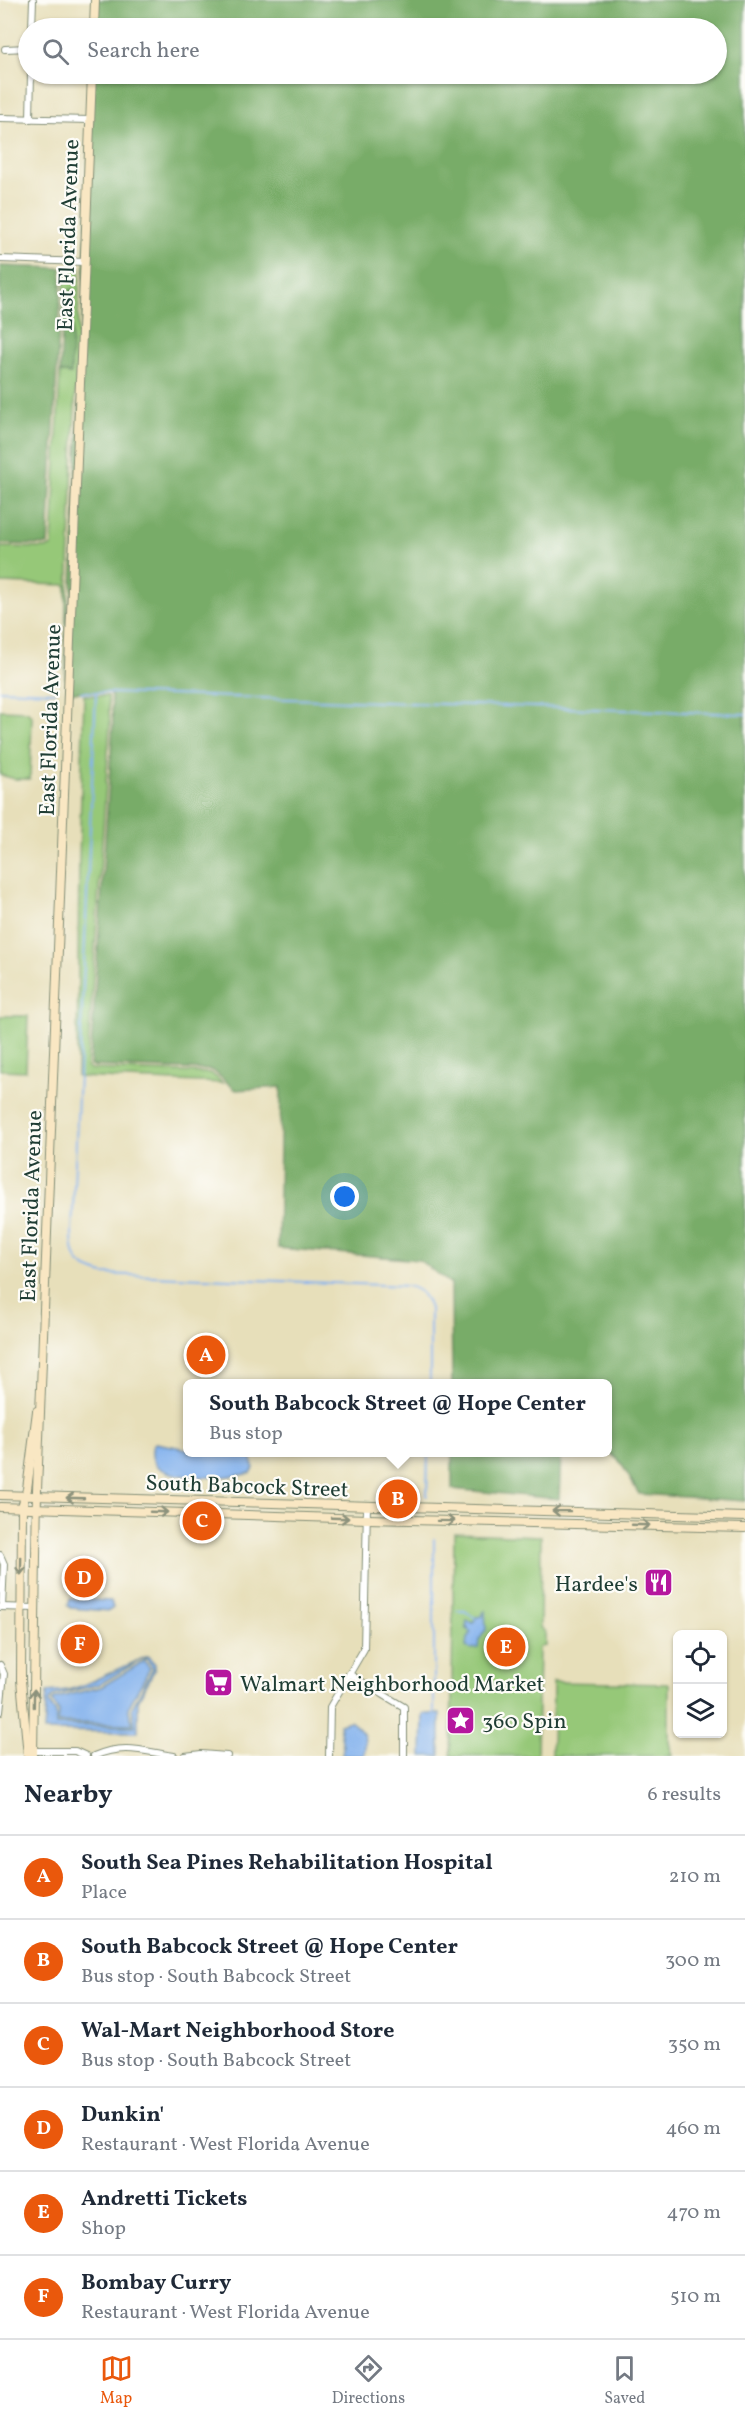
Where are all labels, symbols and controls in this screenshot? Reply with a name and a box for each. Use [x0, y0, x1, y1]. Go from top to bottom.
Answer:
search box [18, 18, 727, 84]
icon: search [39, 35, 72, 68]
text: Search here [87, 36, 200, 67]
street label: East Florida Avenue [51, 139, 88, 332]
street label: East Florida Avenue [33, 624, 70, 817]
street label: East Florida Avenue [14, 1110, 51, 1303]
your location [330, 1182, 359, 1211]
pin: A [186, 1332, 226, 1378]
popup [183, 1379, 612, 1457]
text: South Babcock Street @ Hope Center [209, 1389, 586, 1420]
text: Bus stop [209, 1420, 283, 1448]
street label: South Babcock Street [145, 1468, 349, 1507]
pin: B [378, 1476, 418, 1522]
one-way arrow [65, 1492, 85, 1503]
pin: C [182, 1498, 222, 1544]
one-way arrow [551, 1505, 571, 1517]
one-way arrow [149, 1506, 169, 1518]
one-way arrow [329, 1512, 349, 1524]
one-way arrow [436, 1515, 456, 1526]
one-way arrow [631, 1519, 651, 1530]
one-way arrow [15, 1555, 27, 1575]
pin: D [64, 1556, 104, 1600]
restaurant icon: Hardee's [643, 1567, 675, 1599]
place label: Hardee's [555, 1570, 638, 1601]
pin: F [60, 1622, 100, 1666]
pin: E [486, 1624, 526, 1670]
map controls [673, 1630, 727, 1738]
button: locate [673, 1630, 727, 1684]
supermarket icon: Walmart Neighborhood Market [203, 1667, 235, 1699]
place label: Walmart Neighborhood Market [240, 1670, 545, 1701]
button: layers [673, 1684, 727, 1738]
one-way arrow [28, 1688, 40, 1708]
place icon: 360 Spin [445, 1704, 477, 1736]
place label: 360 Spin [482, 1707, 567, 1738]
text: Nearby [24, 1777, 113, 1813]
text: 6 results [648, 1781, 721, 1809]
text: South Sea Pines Rehabilitation Hospital [81, 1848, 493, 1879]
text: A [36, 1863, 51, 1891]
text: 210 m [669, 1863, 721, 1891]
text: Place [81, 1879, 127, 1907]
text: South Babcock Street @ Hope Center [81, 1932, 458, 1963]
text: B [37, 1947, 50, 1975]
text: 300 m [665, 1947, 721, 1975]
text: Bus stop · South Babcock Street [81, 1963, 351, 1991]
text: Wal-Mart Neighborhood Store [81, 2016, 395, 2047]
text: C [37, 2031, 50, 2059]
text: 350 m [668, 2031, 721, 2059]
text: Bus stop · South Babcock Street [81, 2047, 351, 2075]
text: Dunkin' [81, 2100, 164, 2131]
text: D [36, 2115, 51, 2143]
text: 460 m [665, 2115, 721, 2143]
text: Restaurant · West Florida Avenue [81, 2131, 370, 2159]
text: Andretti Tickets [81, 2184, 247, 2215]
text: E [37, 2199, 50, 2227]
text: 470 m [666, 2199, 721, 2227]
text: Shop [81, 2215, 126, 2243]
text: Bombay Curry [81, 2268, 231, 2299]
text: F [38, 2283, 49, 2311]
text: 510 m [670, 2283, 721, 2311]
text: Restaurant · West Florida Avenue [81, 2299, 370, 2327]
tab: Map [100, 2352, 133, 2410]
tab: Directions [332, 2352, 405, 2410]
tab: Saved [604, 2352, 645, 2410]

